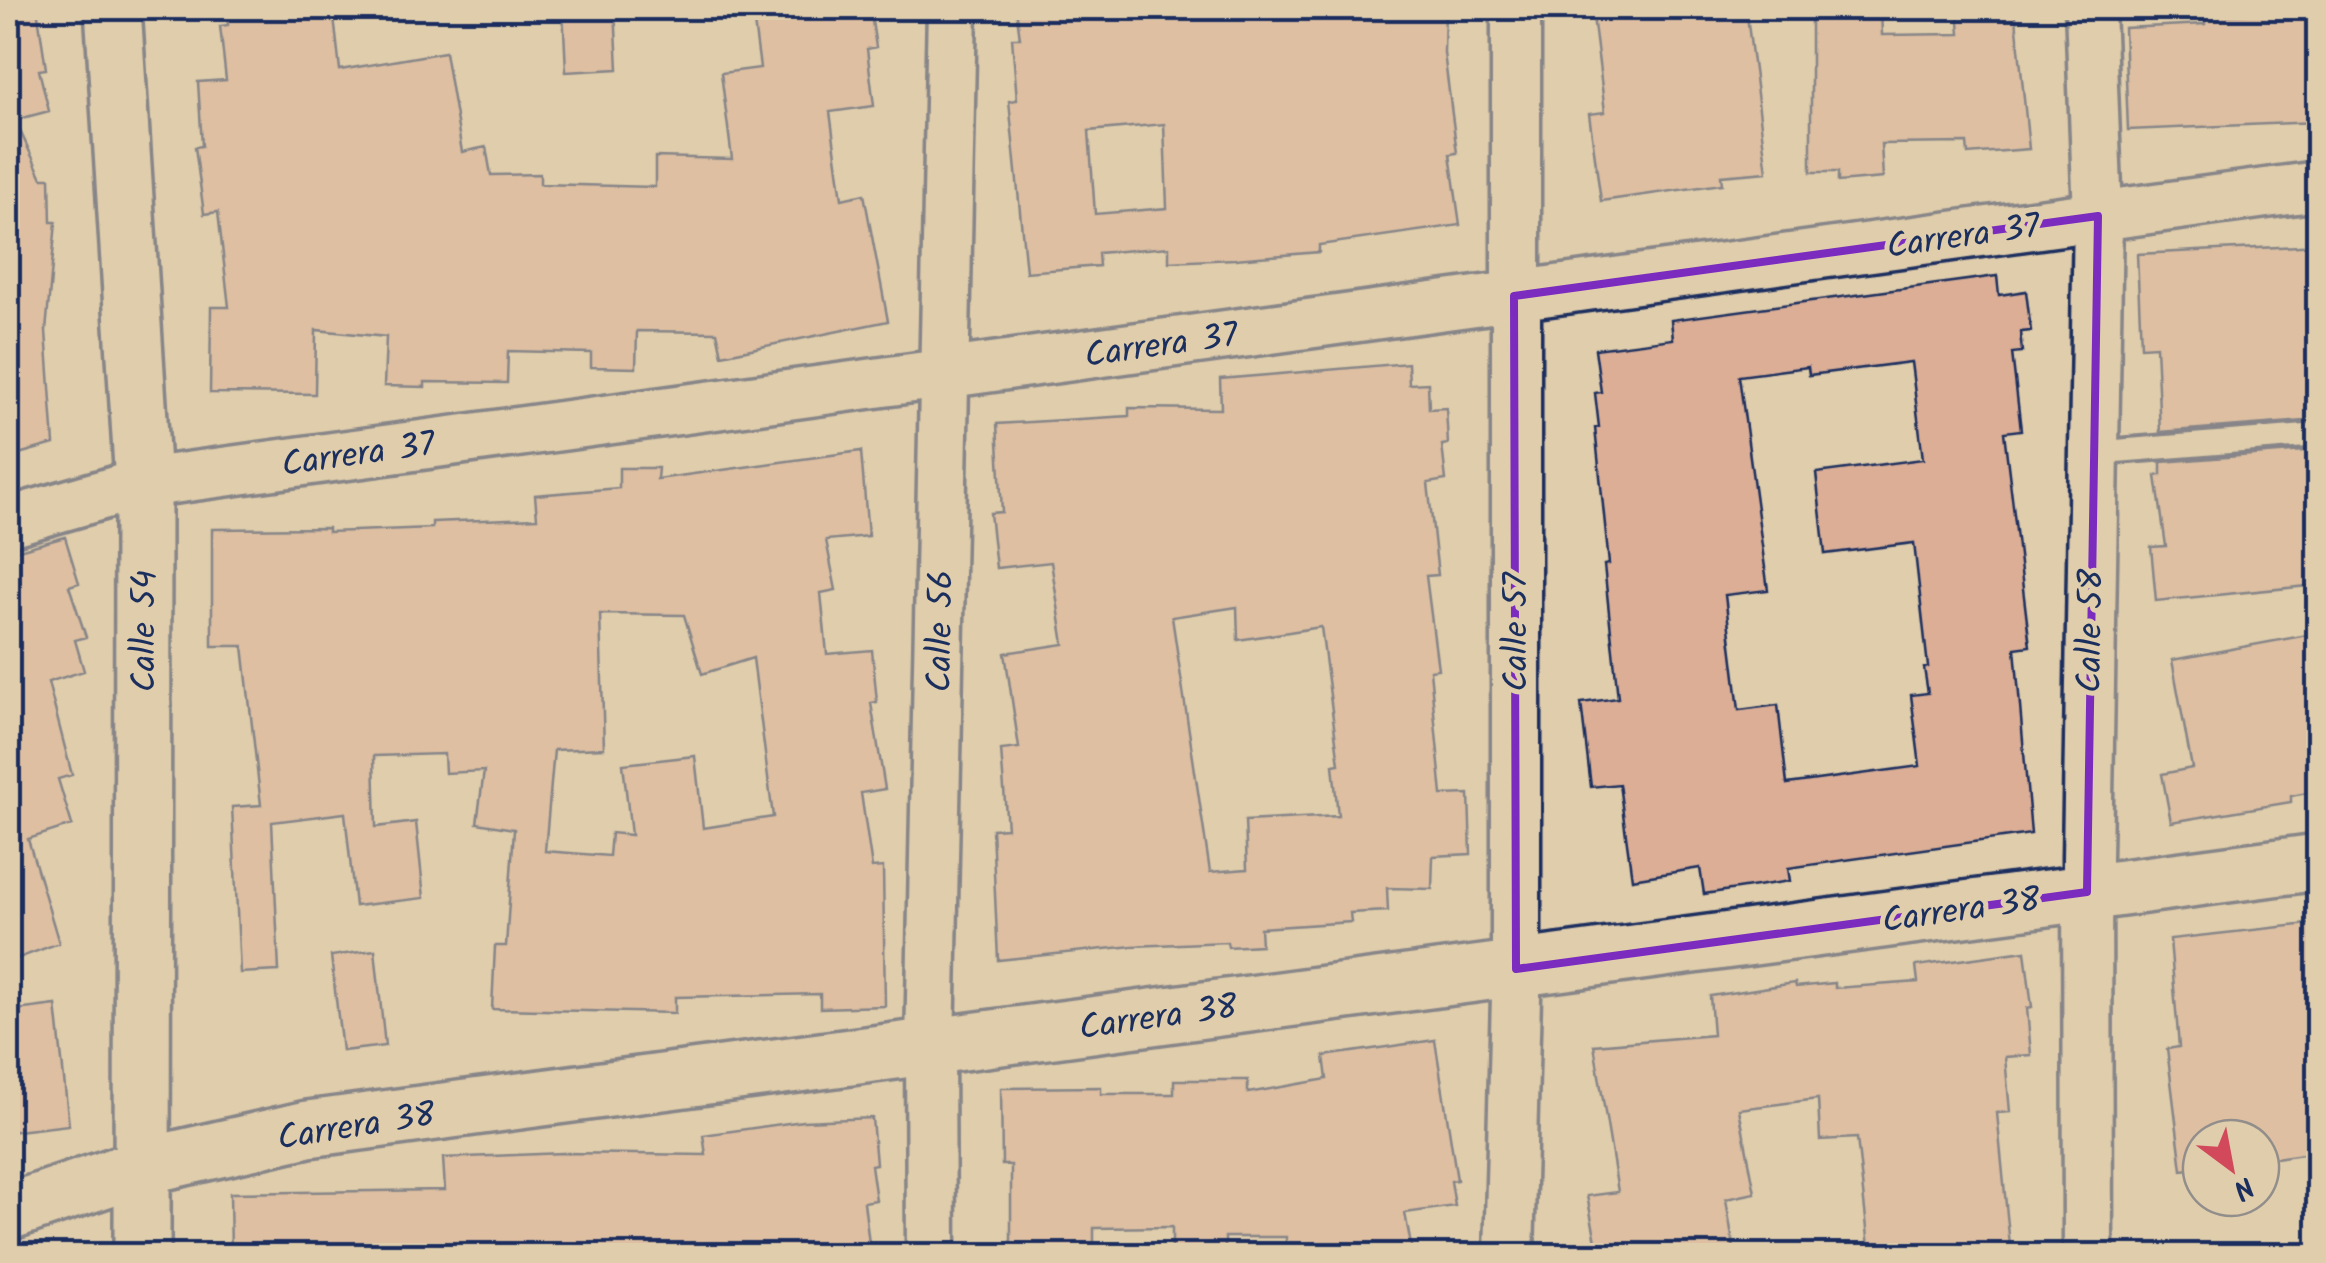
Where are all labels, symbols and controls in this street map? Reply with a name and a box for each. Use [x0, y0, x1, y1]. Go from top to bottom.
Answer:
street label: Carrera 37 [1883, 199, 2046, 276]
street label: Carrera 37 [1081, 308, 1244, 385]
street label: Carrera 37 [278, 417, 441, 494]
street label: Calle 58 [2063, 568, 2121, 694]
street label: Calle 56 [913, 569, 971, 693]
street label: Calle 54 [118, 570, 174, 692]
street label: Calle 57 [1490, 571, 1546, 692]
street label: Carrera 38 [1879, 873, 2045, 951]
street label: Carrera 38 [1076, 980, 1242, 1058]
street label: Carrera 38 [273, 1088, 440, 1168]
north arrow [2181, 1118, 2281, 1218]
text: N [2223, 1163, 2262, 1211]

